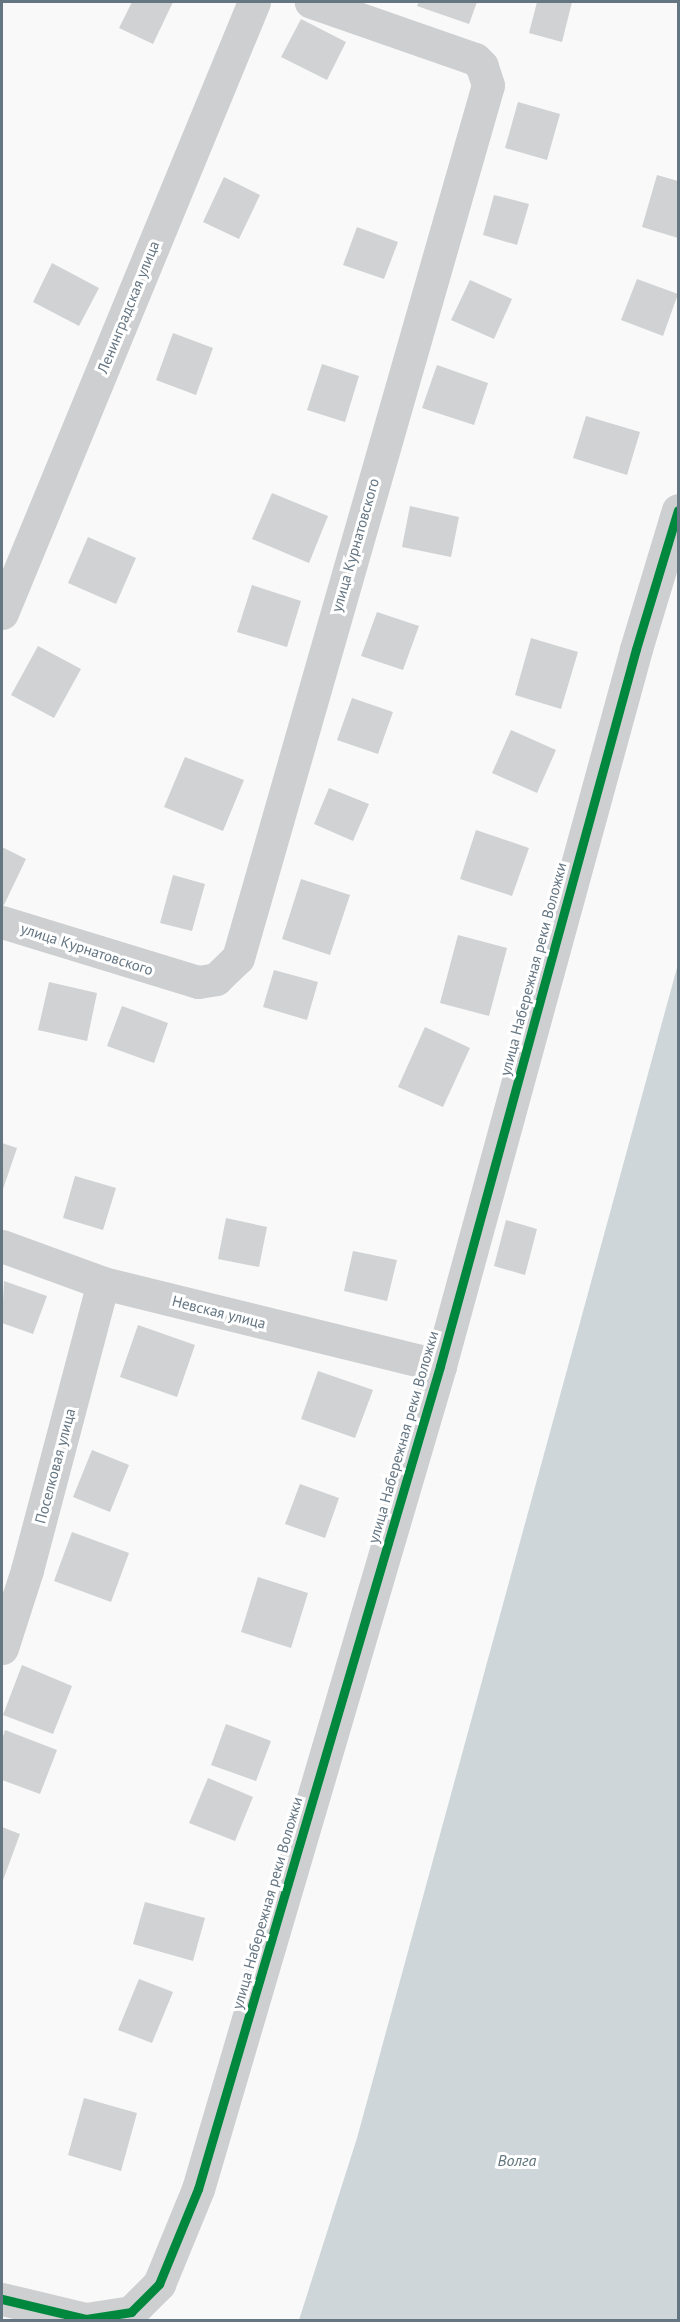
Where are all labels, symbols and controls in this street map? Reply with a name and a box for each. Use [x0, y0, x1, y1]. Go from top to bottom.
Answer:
street label: Ленинградская улица [93, 238, 163, 376]
street label: улица Курнатовского [327, 476, 383, 614]
street label: улица Набережная реки Воложки [496, 860, 570, 1078]
street label: улица Курнатовского [18, 919, 156, 979]
street label: Невская улица [170, 1292, 268, 1332]
street label: улица Набережная реки Воложки [364, 1329, 442, 1545]
street label: Поселковая улица [31, 1406, 79, 1526]
street label: улица Набережная реки Воложки [228, 1795, 306, 2011]
water label: Волга [498, 2150, 536, 2170]

